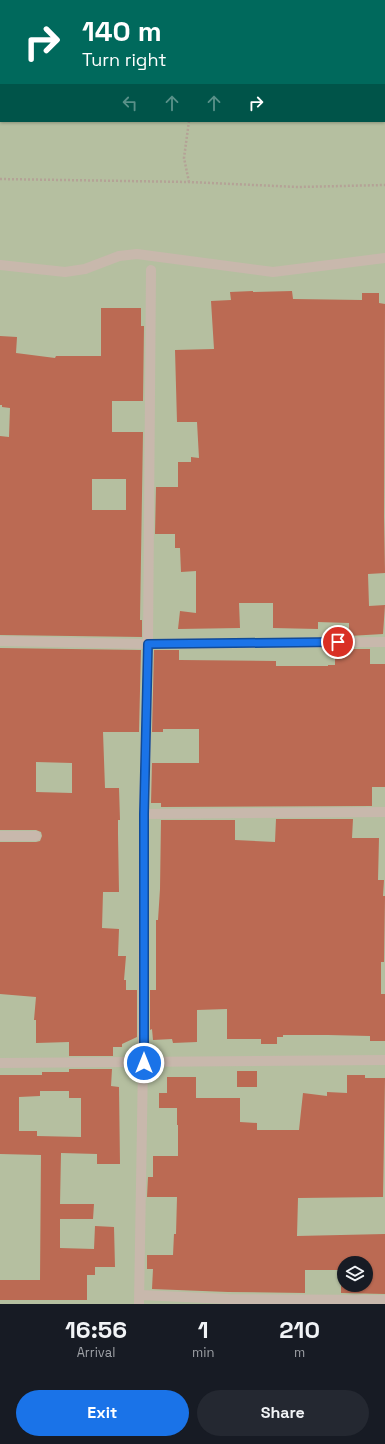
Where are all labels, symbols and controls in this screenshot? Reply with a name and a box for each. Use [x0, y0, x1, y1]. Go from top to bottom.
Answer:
text: 140 m [82, 13, 162, 49]
icon: right [16, 16, 68, 68]
text: Turn right [82, 48, 166, 71]
icon: left [119, 92, 141, 114]
icon: ahead [161, 92, 183, 114]
icon: ahead [203, 92, 225, 114]
icon: right [245, 92, 267, 114]
pin [321, 625, 355, 659]
icon: arrive [327, 631, 349, 653]
position arrow [123, 1042, 165, 1084]
map controls [337, 1256, 373, 1292]
button: layers [337, 1256, 373, 1292]
text: 16:56 [65, 1314, 127, 1345]
text: 1 [198, 1314, 209, 1345]
text: 210 [279, 1314, 320, 1345]
text: Arrival [77, 1344, 115, 1361]
text: min [192, 1344, 214, 1361]
text: m [294, 1344, 305, 1361]
button: Exit [16, 1390, 189, 1436]
button: Share [197, 1390, 369, 1436]

